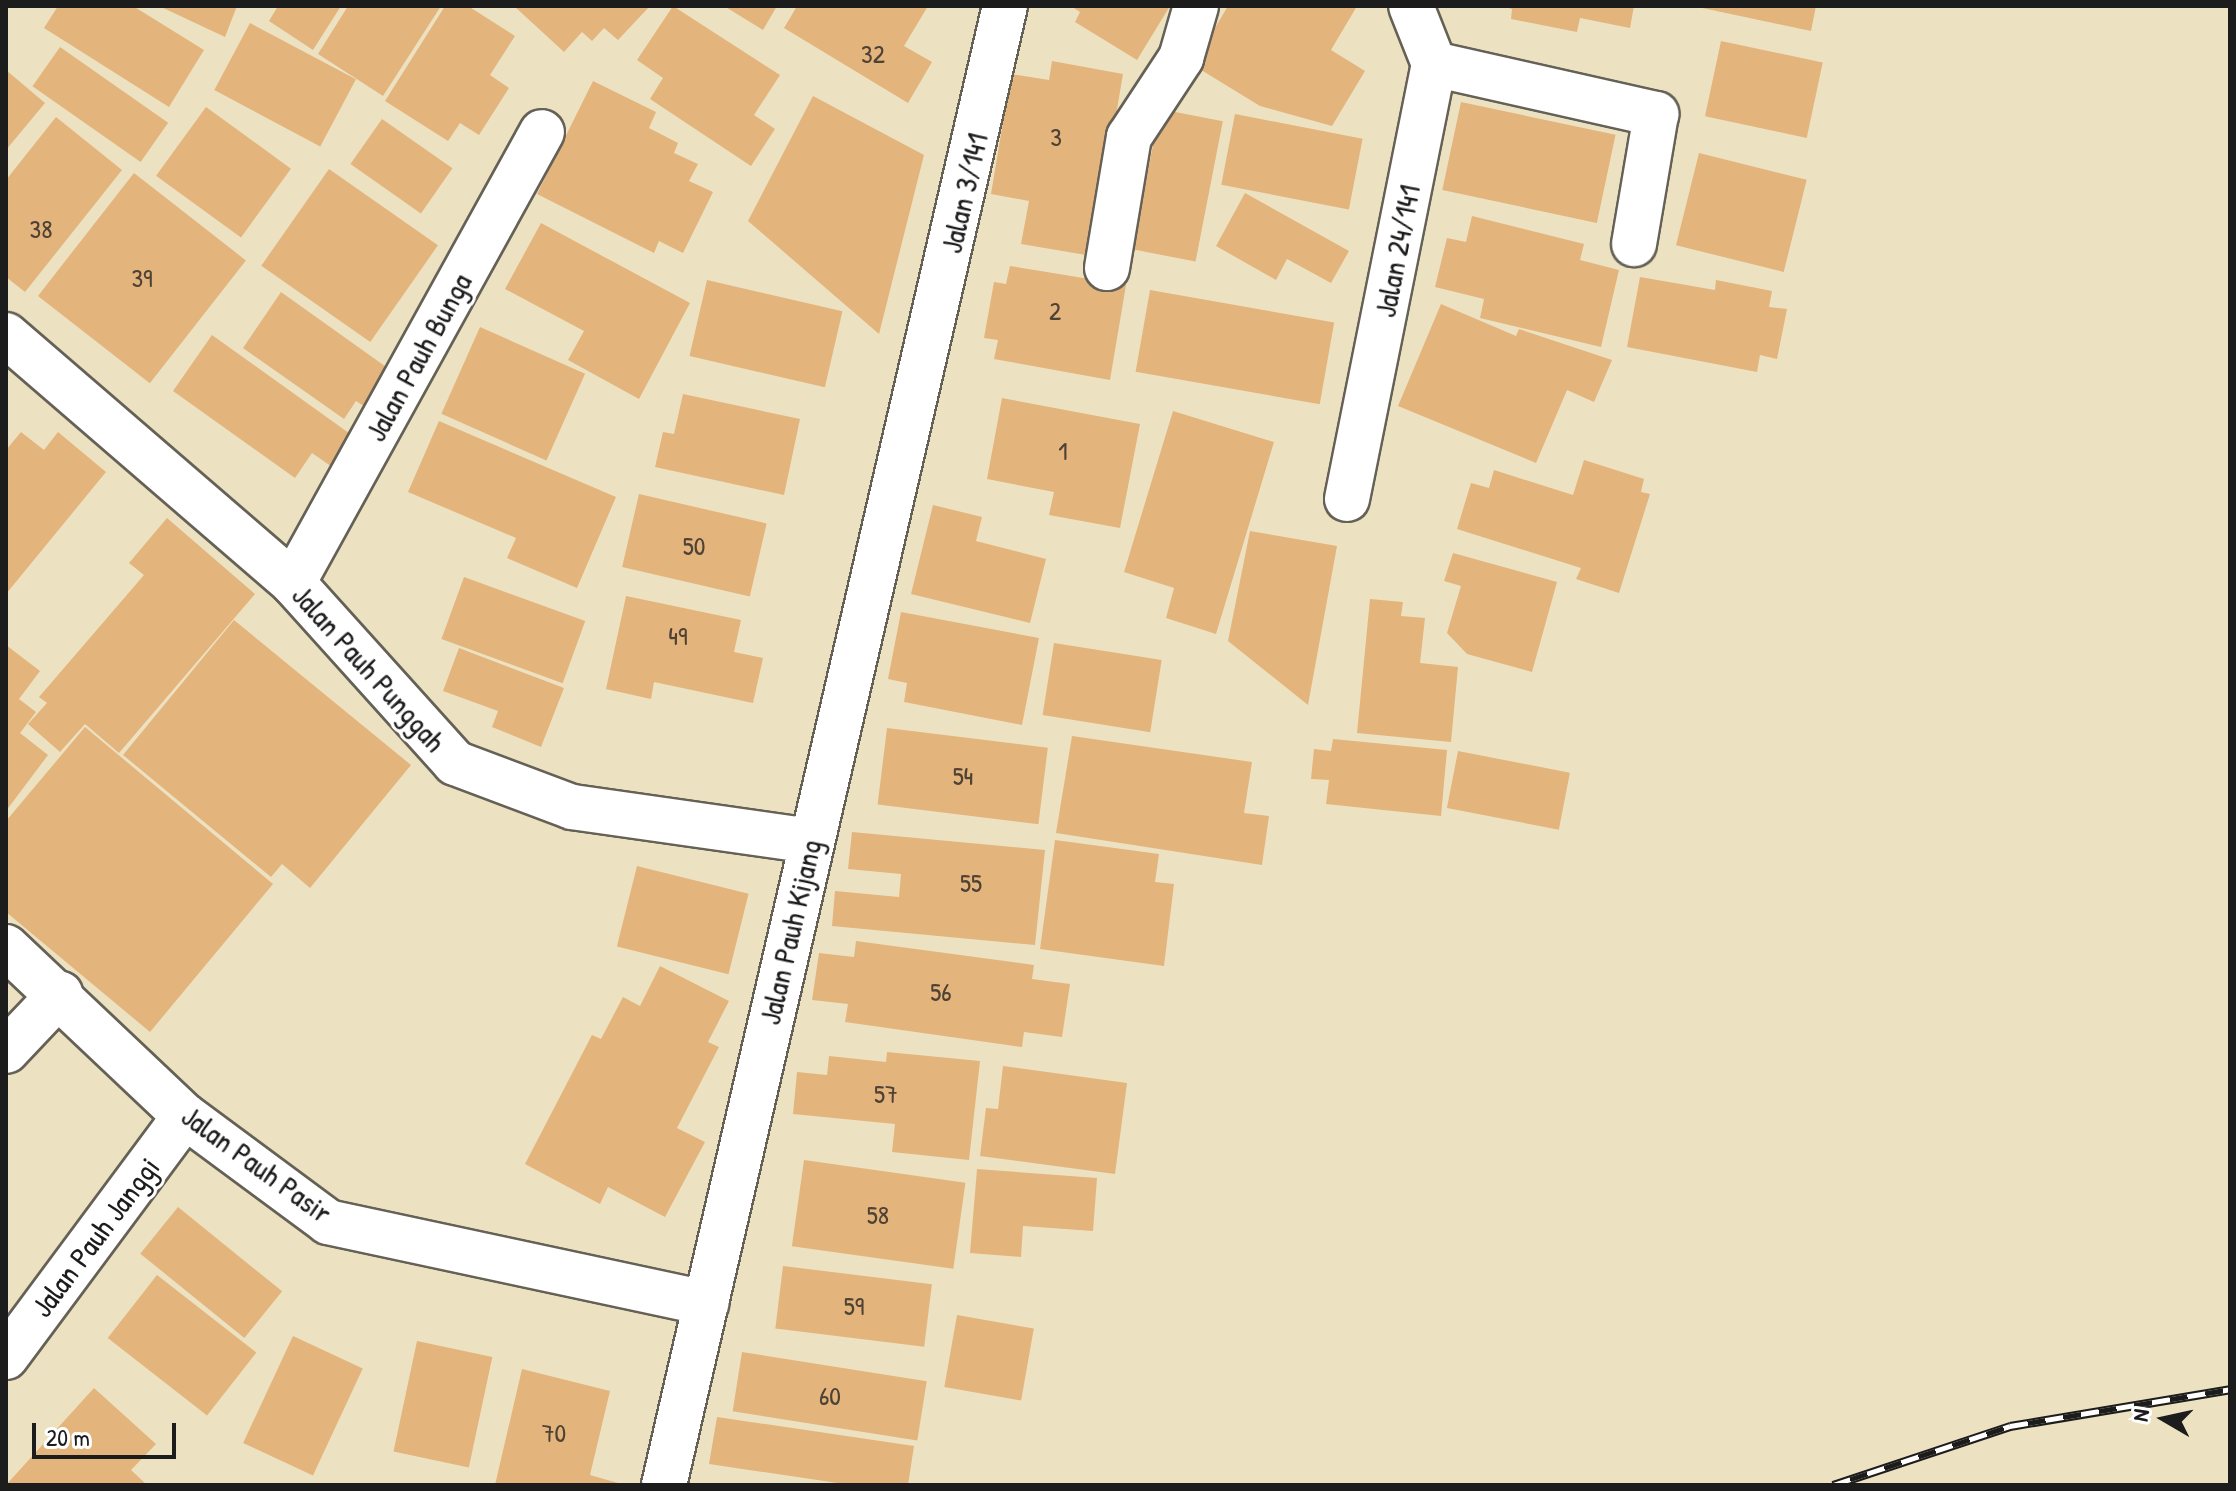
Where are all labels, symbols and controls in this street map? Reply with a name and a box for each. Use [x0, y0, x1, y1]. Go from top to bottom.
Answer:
house number: 32 [861, 38, 885, 70]
house number: 3 [1050, 121, 1062, 153]
street label: Jalan 3/141 [933, 129, 995, 257]
street label: Jalan 24/141 [1367, 182, 1427, 320]
house number: 38 [30, 213, 52, 245]
house number: 39 [131, 262, 153, 294]
street label: Jalan Pauh Bunga [357, 267, 479, 447]
house number: 2 [1049, 295, 1061, 327]
house number: 1 [1058, 435, 1068, 467]
house number: 50 [683, 530, 705, 562]
street label: Jalan Pauh Punggah [285, 577, 453, 759]
house number: 49 [668, 620, 688, 652]
house number: 54 [953, 760, 973, 792]
street label: Jalan Pauh Kijang [751, 836, 829, 1028]
house number: 55 [960, 867, 982, 899]
house number: 56 [930, 976, 952, 1008]
house number: 57 [874, 1078, 898, 1110]
street label: Jalan Pauh Pasir [175, 1097, 339, 1231]
street label: Jalan Pauh Janggi [23, 1150, 167, 1324]
house number: 58 [867, 1199, 889, 1231]
house number: 59 [844, 1290, 864, 1322]
north arrow [2124, 1379, 2204, 1459]
house number: 60 [819, 1380, 841, 1412]
scale bar [36, 1407, 180, 1457]
text: N [2125, 1407, 2156, 1423]
house number: 70 [542, 1417, 566, 1449]
text: 20 m [46, 1421, 90, 1453]

